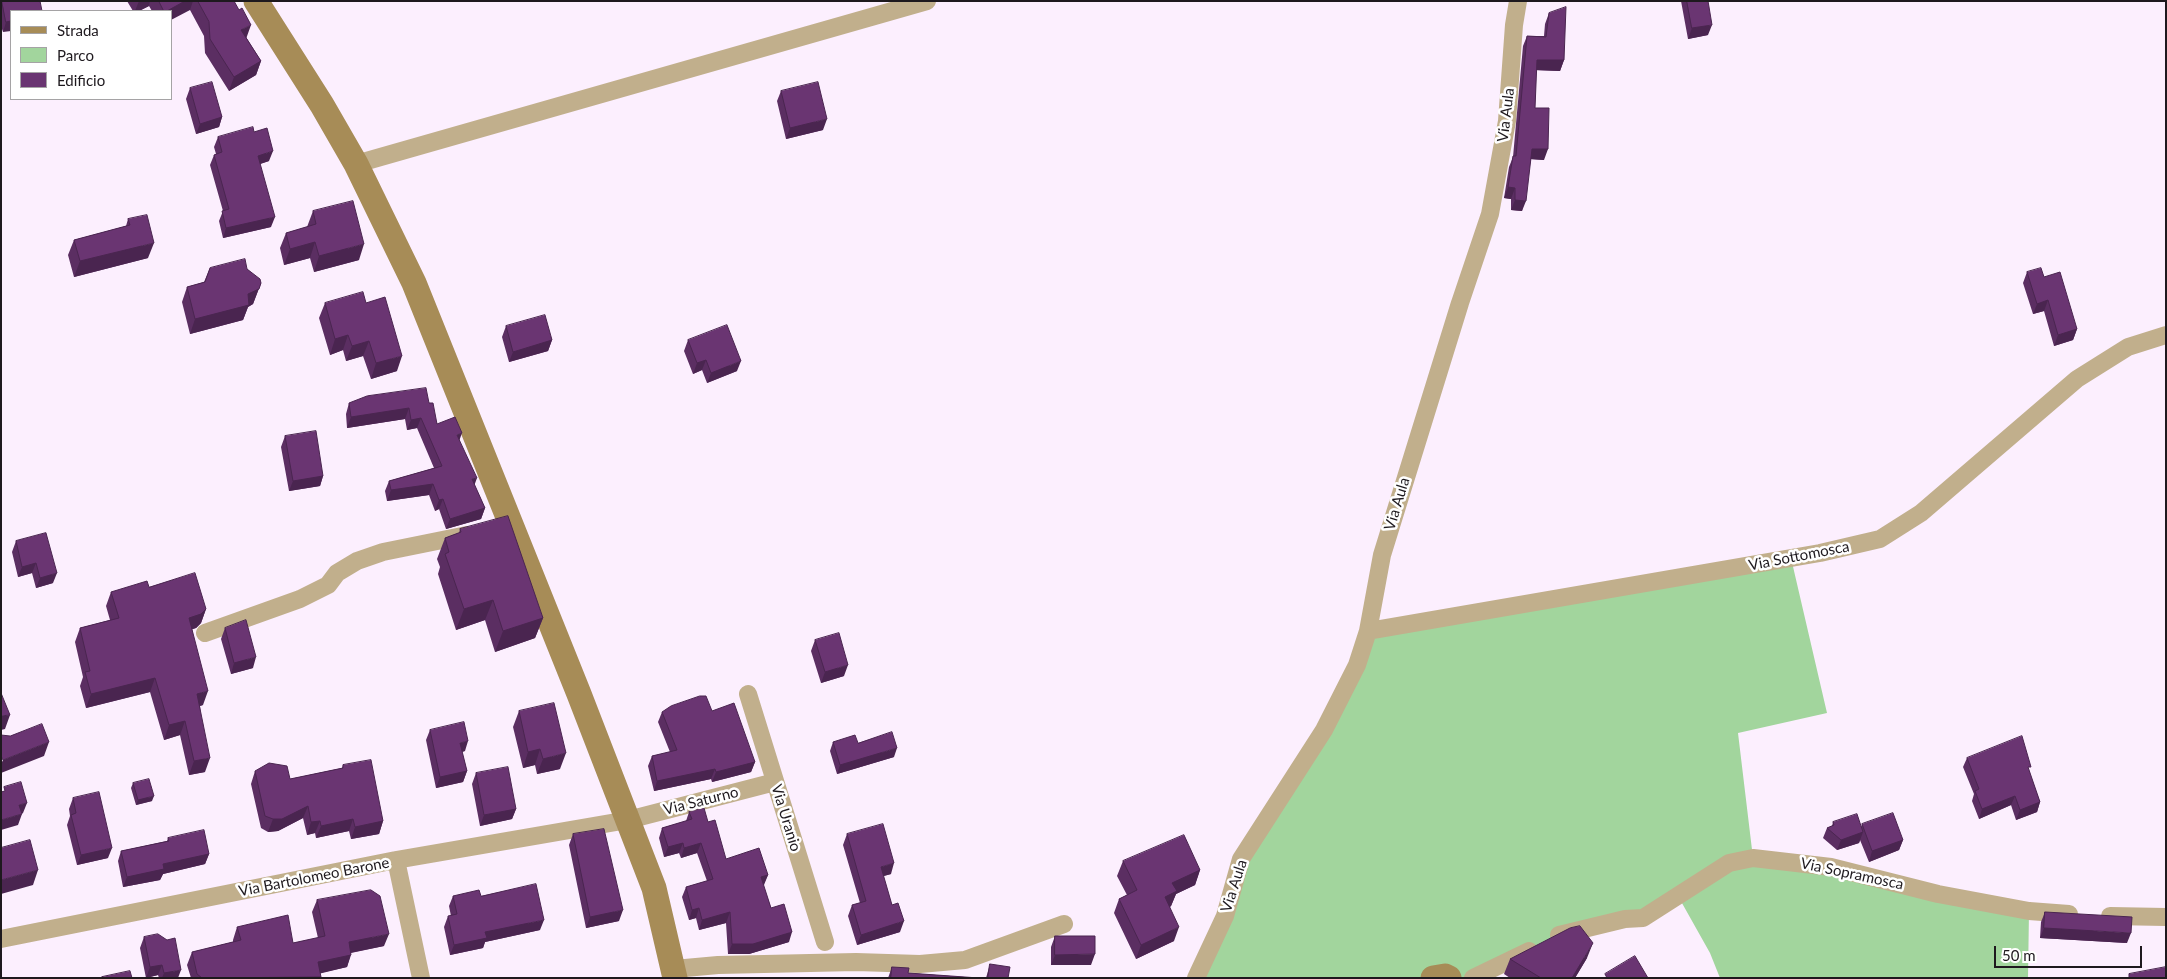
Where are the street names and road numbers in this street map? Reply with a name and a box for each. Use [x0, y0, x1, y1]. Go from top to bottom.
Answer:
street label: Via Aula [1494, 87, 1518, 143]
street label: Via Aula [1380, 475, 1414, 533]
street label: Via Sottomosca [1747, 537, 1851, 575]
street label: Via Uranio [767, 782, 805, 854]
street label: Via Saturno [662, 783, 740, 819]
street label: Via Bartolomeo Barone [237, 854, 391, 900]
street label: Via Sopramosca [1799, 854, 1905, 894]
street label: Via Aula [1217, 857, 1251, 915]

